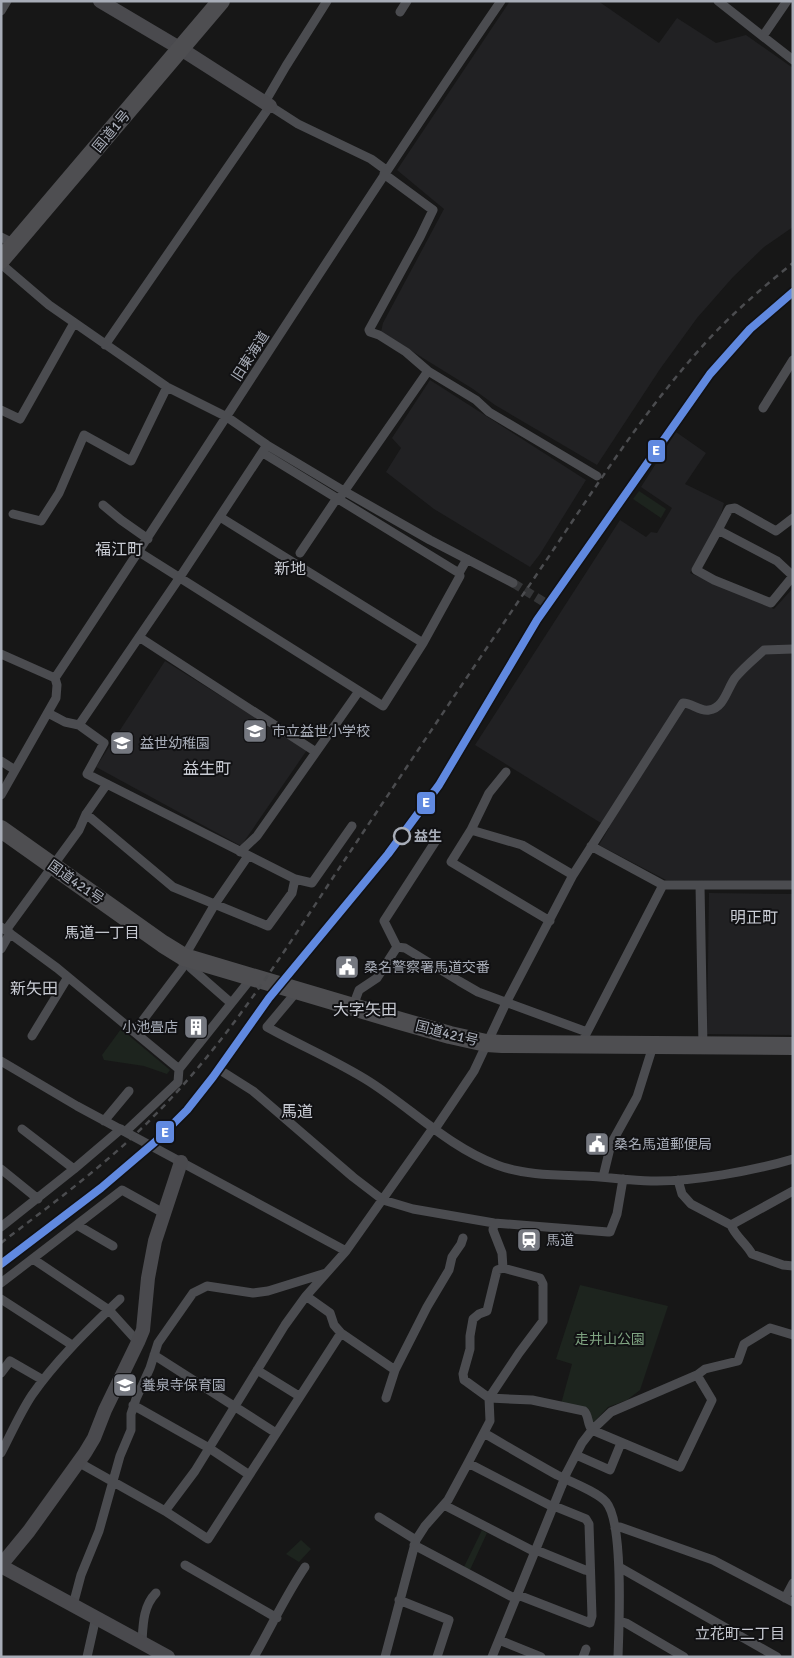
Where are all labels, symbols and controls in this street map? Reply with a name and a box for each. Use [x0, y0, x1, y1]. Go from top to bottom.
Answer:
street label: 国道1号 [89, 107, 134, 156]
street label: 旧東海道 [228, 328, 273, 384]
line badge: E [647, 439, 666, 463]
text: E [652, 442, 660, 459]
district label: 福江町 [95, 540, 143, 560]
district label: 新地 [274, 559, 306, 579]
school or university icon: 市立益世小学校 [242, 718, 268, 744]
place label: 市立益世小学校 [272, 723, 370, 740]
school or university icon: 益世幼稚園 [109, 730, 135, 756]
place label: 益世幼稚園 [140, 735, 210, 752]
district label: 益生町 [183, 759, 231, 779]
line badge: E [416, 791, 436, 815]
text: E [422, 794, 430, 811]
marker: 益生 [393, 827, 411, 845]
place label: 益生 [414, 828, 442, 845]
street label: 国道421号 [44, 857, 107, 908]
district label: 明正町 [730, 908, 778, 928]
district label: 馬道一丁目 [64, 924, 140, 942]
public building icon: 桑名警察署馬道交番 [334, 954, 360, 980]
place label: 桑名警察署馬道交番 [364, 959, 490, 976]
district label: 新矢田 [10, 979, 58, 999]
district label: 大字矢田 [333, 1000, 397, 1020]
building icon: 小池畳店 [183, 1014, 209, 1040]
street label: 国道421号 [413, 1017, 480, 1050]
place label: 小池畳店 [122, 1019, 178, 1036]
district label: 馬道 [281, 1102, 313, 1122]
line badge: E [155, 1120, 175, 1144]
text: E [161, 1124, 169, 1141]
public building icon: 桑名馬道郵便局 [584, 1131, 610, 1157]
place label: 桑名馬道郵便局 [614, 1136, 712, 1153]
station icon: 馬道 [516, 1227, 542, 1253]
place label: 馬道 [546, 1232, 574, 1249]
park label: 走井山公園 [575, 1331, 645, 1348]
school or university icon: 養泉寺保育園 [112, 1372, 138, 1398]
place label: 養泉寺保育園 [142, 1377, 226, 1394]
district label: 立花町二丁目 [695, 1625, 785, 1643]

